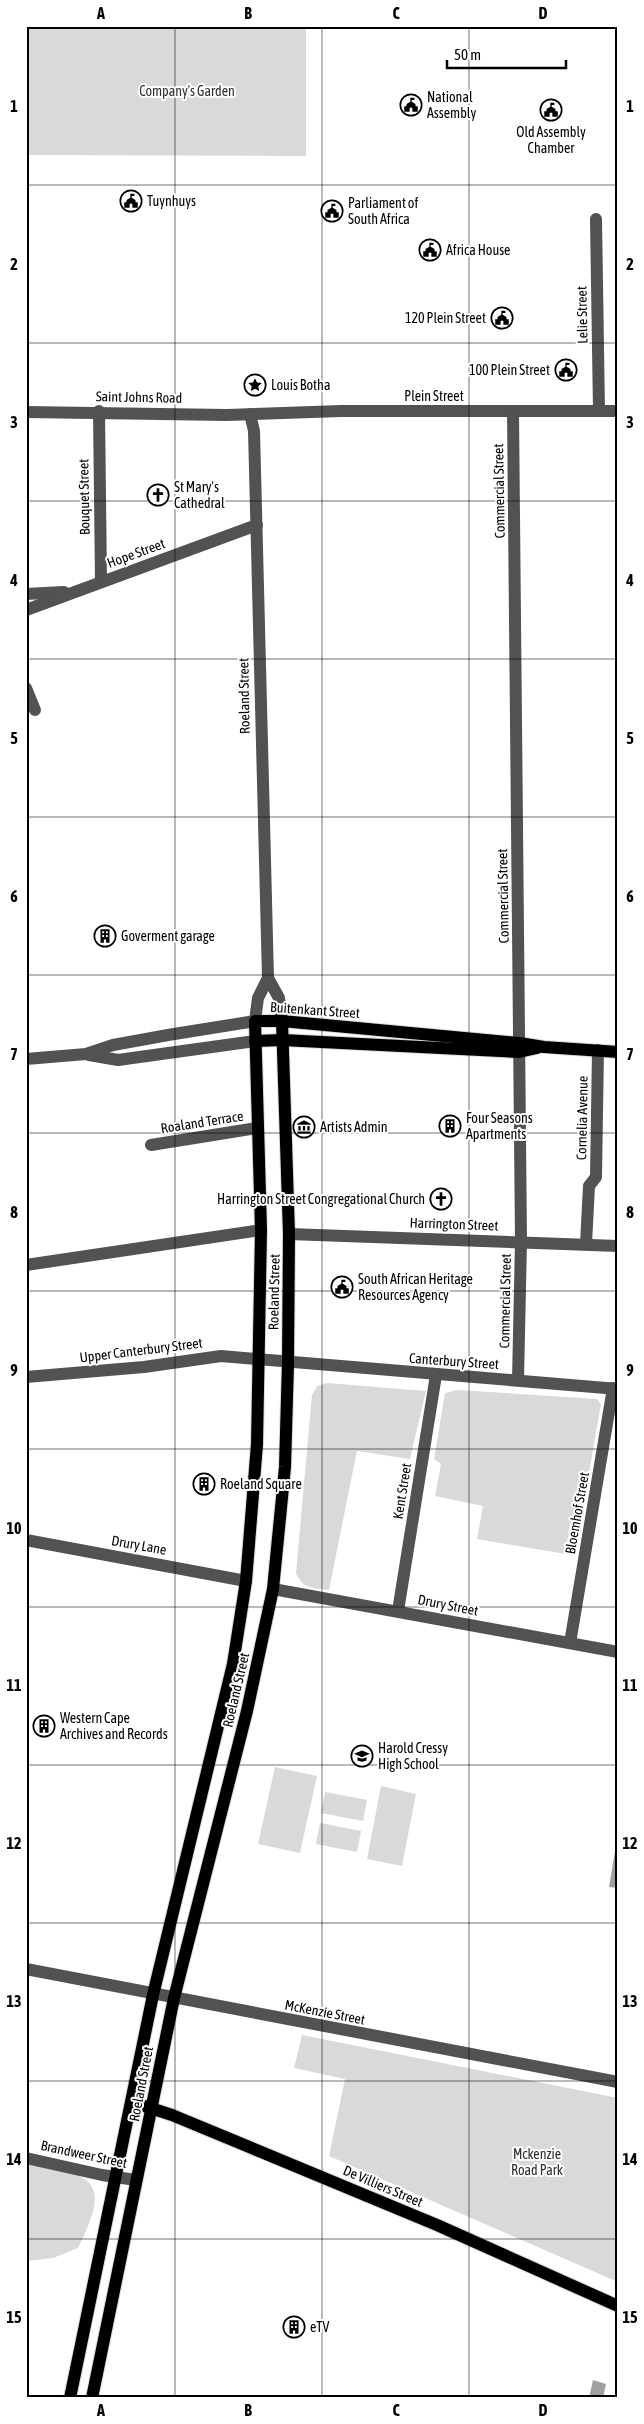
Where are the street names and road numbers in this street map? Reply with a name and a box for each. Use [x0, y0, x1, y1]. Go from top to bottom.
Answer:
street label: Lelie Street [573, 286, 591, 344]
street label: Saint Johns Road [96, 388, 182, 406]
street label: Plein Street [404, 388, 464, 404]
street label: Commercial Street [490, 443, 508, 539]
street label: Bouquet Street [75, 459, 93, 535]
street label: Hope Street [105, 535, 167, 571]
street label: Roeland Street [235, 658, 253, 734]
street label: Commercial Street [494, 848, 512, 944]
street label: Buitenkant Street [270, 999, 360, 1021]
street label: Cornelia Avenue [573, 1076, 591, 1160]
street label: Roaland Terrace [160, 1108, 244, 1136]
street label: Harrington Street [409, 1214, 499, 1234]
street label: Commercial Street [496, 1253, 514, 1349]
street label: Roeland Street [265, 1254, 283, 1330]
street label: Upper Canterbury Street [79, 1335, 203, 1365]
street label: Canterbury Street [409, 1350, 499, 1372]
street label: Kent Street [390, 1462, 414, 1520]
street label: Bloemhof Street [562, 1471, 592, 1555]
street label: Drury Lane [110, 1532, 168, 1558]
street label: Drury Street [416, 1591, 480, 1619]
street label: Roeland Street [220, 1651, 252, 1729]
street label: McKenzie Street [283, 1996, 367, 2028]
street label: Roeland Street [126, 2045, 156, 2123]
street label: Brandweer Street [39, 2137, 129, 2171]
street label: De Villiers Street [341, 2162, 425, 2210]

